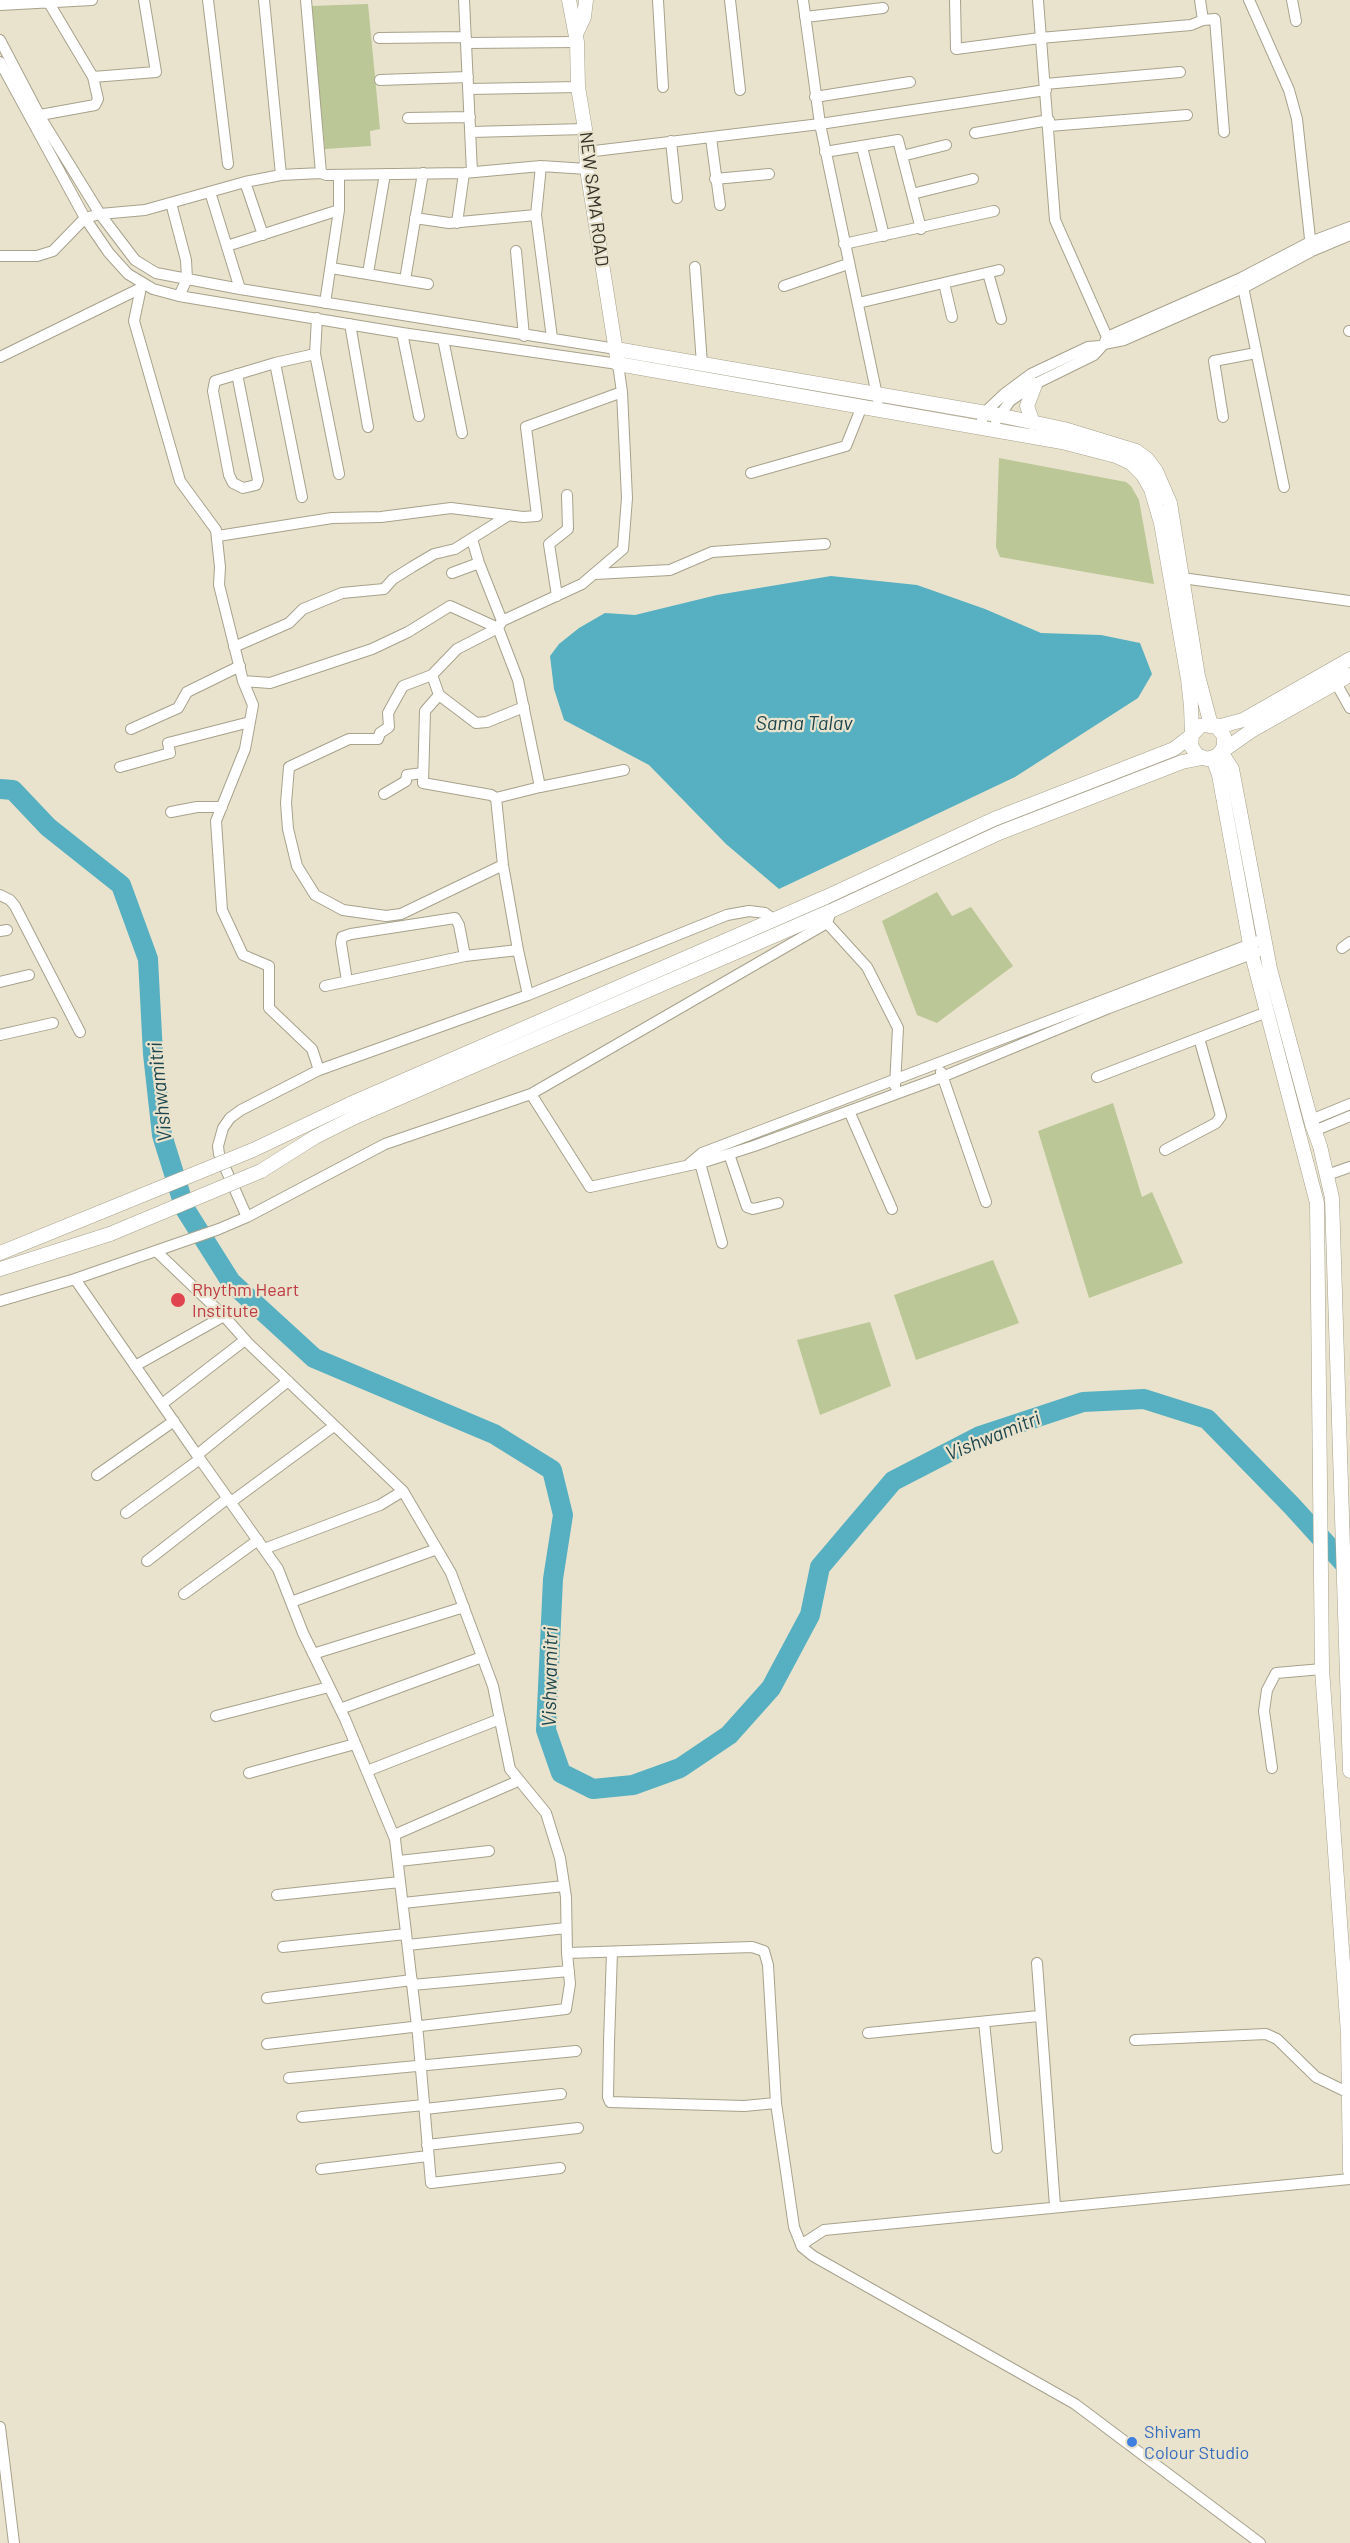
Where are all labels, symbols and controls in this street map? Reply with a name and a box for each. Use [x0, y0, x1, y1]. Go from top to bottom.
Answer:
street label: NEW SAMA ROAD [575, 130, 613, 268]
water label: Sama Talav [755, 711, 853, 735]
water label: Vishwamitri [143, 1041, 177, 1143]
place label: Rhythm Heart Institute [192, 1279, 299, 1322]
marker: Rhythm Heart Institute [169, 1291, 187, 1309]
water label: Vishwamitri [942, 1406, 1044, 1466]
water label: Vishwamitri [537, 1627, 563, 1727]
place label: Shivam Colour Studio [1144, 2421, 1249, 2464]
marker: Shivam Colour Studio [1125, 2435, 1139, 2449]

